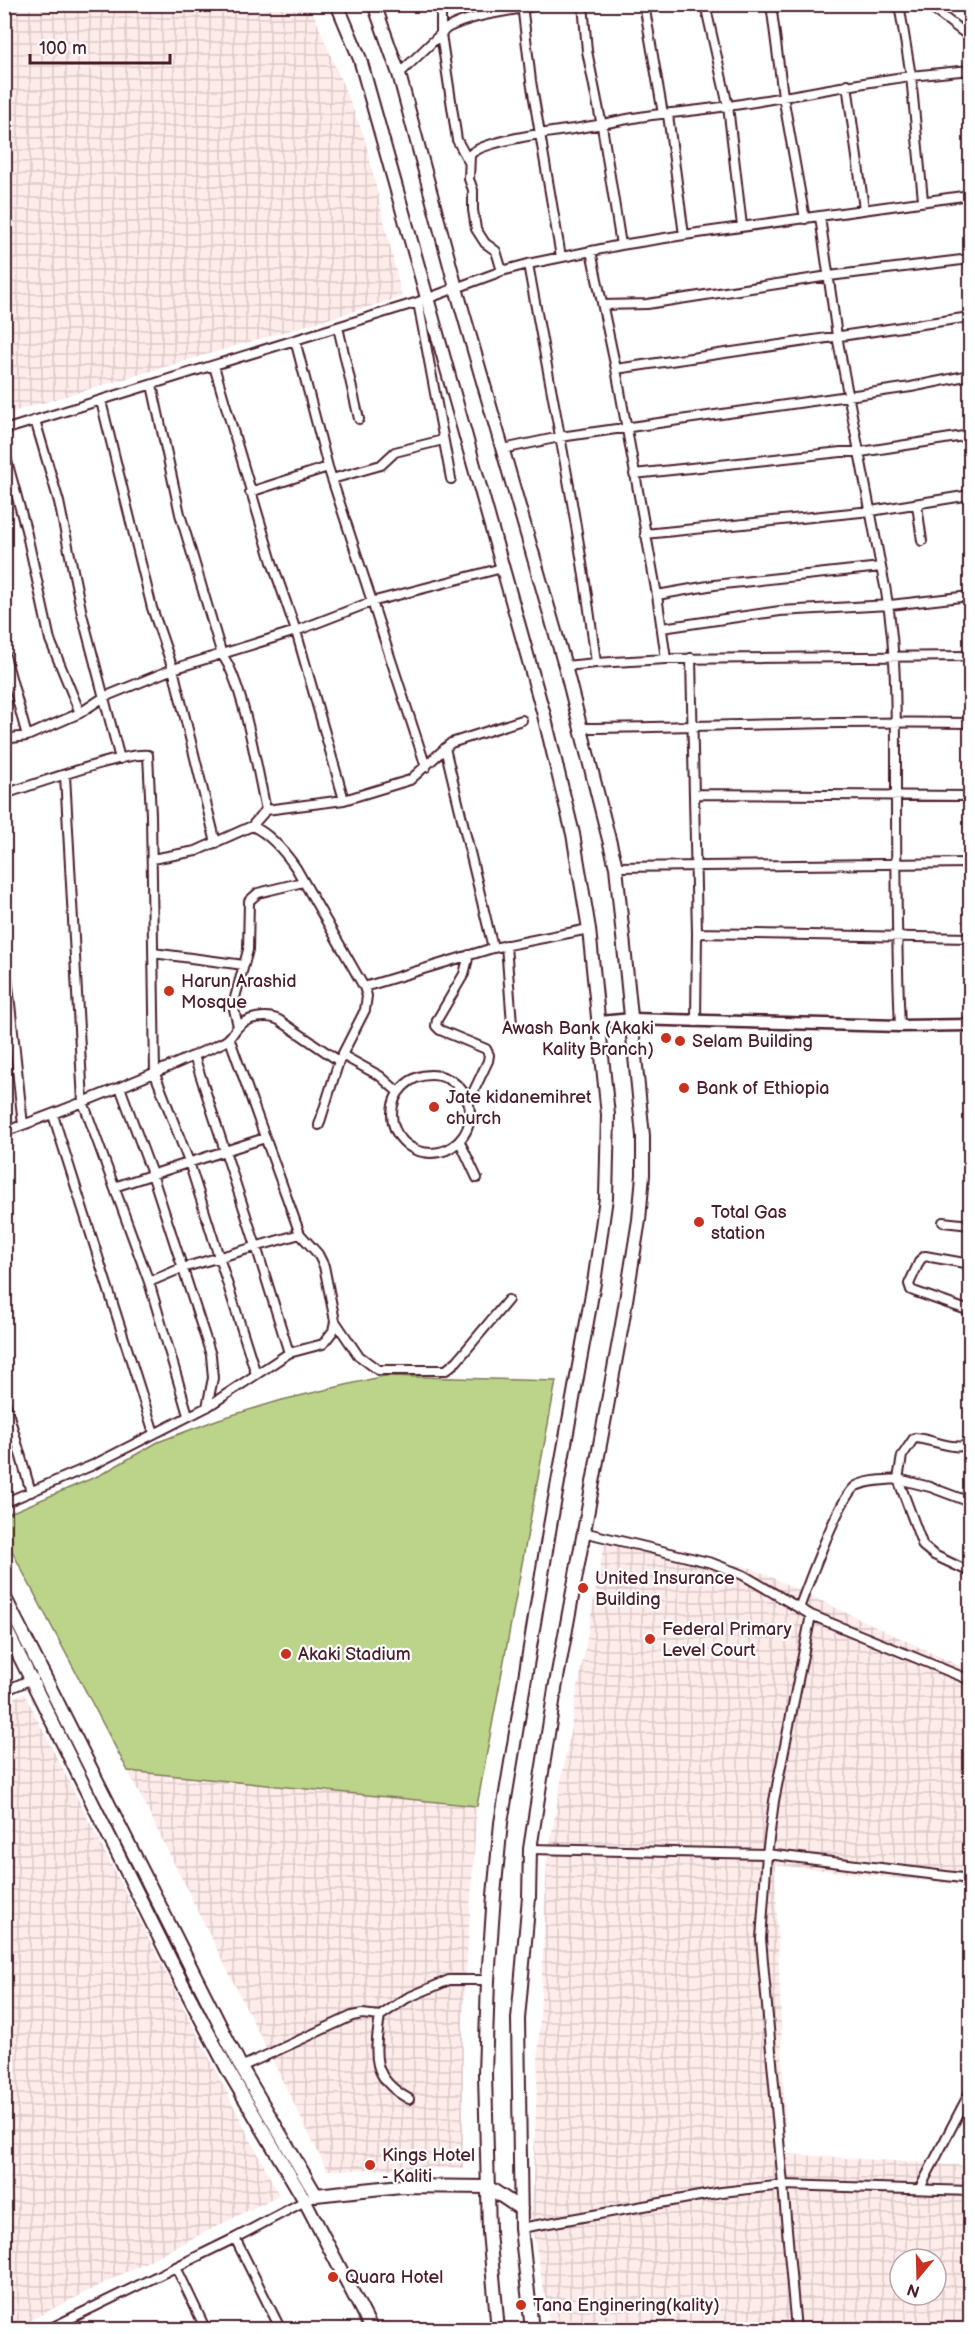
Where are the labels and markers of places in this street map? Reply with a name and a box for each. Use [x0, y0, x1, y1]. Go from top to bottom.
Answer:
place label: Harun Arashid Mosque [181, 971, 297, 1013]
marker: Harun Arashid Mosque [162, 984, 176, 998]
place label: Awash Bank (Akaki Kality Branch) [502, 1018, 654, 1060]
marker: Awash Bank (Akaki Kality Branch) [659, 1031, 673, 1045]
place label: Selam Building [692, 1031, 813, 1052]
marker: Selam Building [673, 1034, 687, 1048]
place label: Bank of Ethiopia [696, 1078, 830, 1099]
marker: Bank of Ethiopia [677, 1081, 691, 1095]
place label: Jate kidanemihret church [446, 1087, 592, 1129]
marker: Jate kidanemihret church [427, 1100, 441, 1114]
place label: Total Gas station [711, 1202, 787, 1244]
marker: Total Gas station [692, 1215, 706, 1229]
place label: United Insurance Building [595, 1568, 735, 1610]
marker: United Insurance Building [576, 1581, 590, 1595]
place label: Federal Primary Level Court [662, 1619, 793, 1661]
marker: Federal Primary Level Court [643, 1632, 657, 1646]
place label: Akaki Stadium [298, 1644, 411, 1665]
marker: Akaki Stadium [279, 1647, 293, 1661]
place label: Kings Hotel - Kaliti [382, 2145, 475, 2187]
marker: Kings Hotel - Kaliti [363, 2158, 377, 2172]
place label: Quara Hotel [345, 2267, 443, 2288]
marker: Quara Hotel [326, 2270, 340, 2284]
place label: Tana Enginering(kality) [533, 2295, 720, 2316]
marker: Tana Enginering(kality) [514, 2298, 528, 2312]

